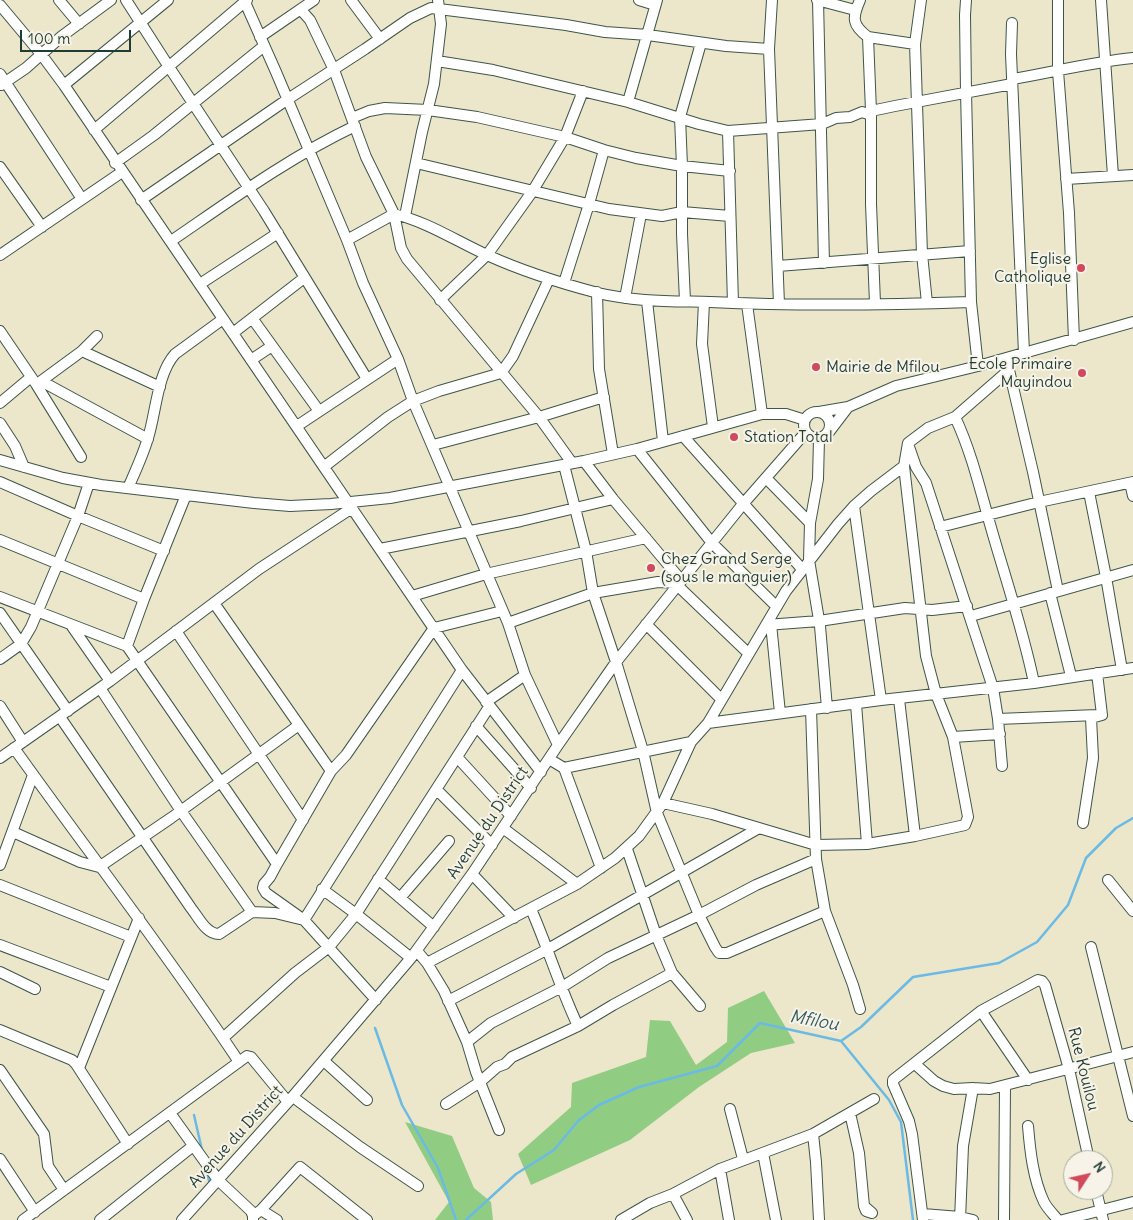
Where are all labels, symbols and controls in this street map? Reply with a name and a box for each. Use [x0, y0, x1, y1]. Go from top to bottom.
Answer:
scale bar [22, 20, 134, 52]
text: 100 m [28, 29, 70, 48]
place label: Eglise Catholique [994, 249, 1071, 287]
marker: Eglise Catholique [1075, 262, 1087, 274]
place label: Ecole Primaire Mayindou [969, 354, 1072, 392]
place label: Mairie de Mfilou [826, 357, 940, 377]
marker: Mairie de Mfilou [810, 361, 822, 373]
marker: Ecole Primaire Mayindou [1076, 367, 1088, 379]
place label: Station Total [744, 427, 833, 447]
marker: Station Total [728, 431, 740, 443]
place label: Chez Grand Serge (sous le manguier) [661, 549, 792, 587]
marker: Chez Grand Serge (sous le manguier) [645, 562, 657, 574]
street label: Avenue du District [443, 763, 533, 883]
water label: Mfilou [788, 1006, 840, 1036]
street label: Rue Kouilou [1063, 1025, 1103, 1113]
street label: Avenue du District [185, 1082, 287, 1192]
north arrow [1063, 1150, 1113, 1200]
text: N [1089, 1158, 1110, 1176]

